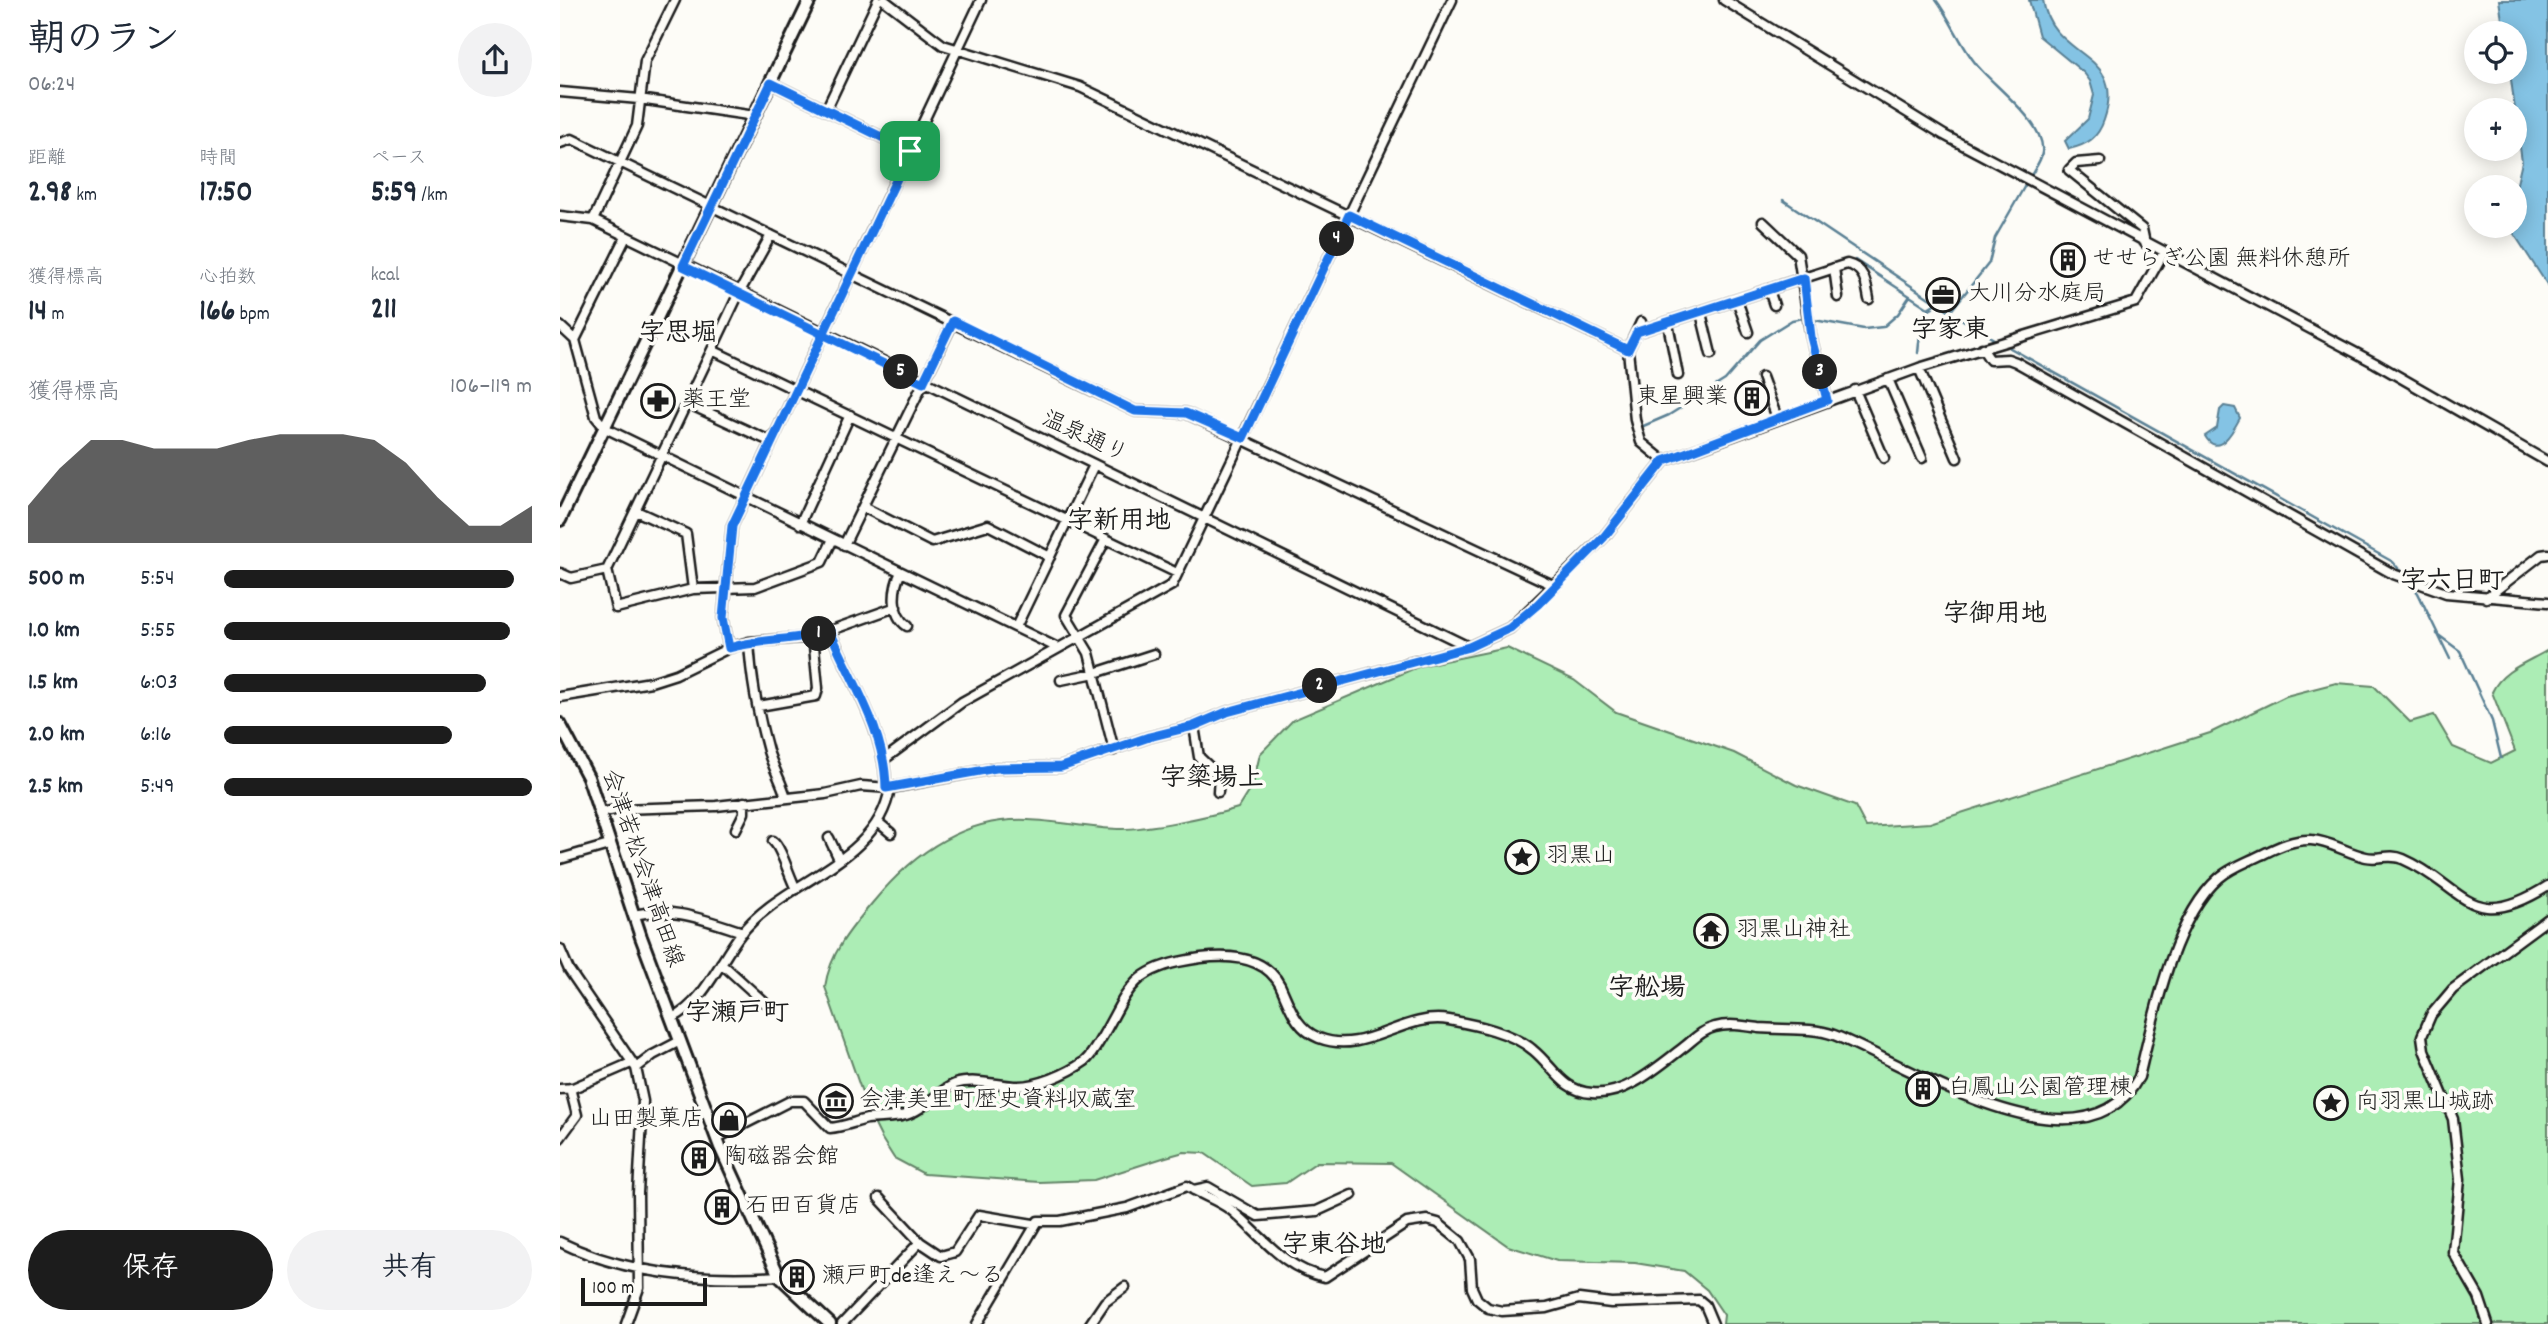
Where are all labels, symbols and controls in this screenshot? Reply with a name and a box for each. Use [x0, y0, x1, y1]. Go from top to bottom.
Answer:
text: 朝のラン [28, 15, 180, 70]
map controls [2464, 21, 2527, 238]
button: locate [2464, 21, 2527, 84]
button: share [458, 23, 532, 97]
text: 06:24 [28, 69, 75, 102]
button: + [2464, 98, 2527, 161]
pin [880, 121, 940, 181]
icon: arrive [891, 132, 929, 170]
text: 距離 [28, 146, 66, 173]
text: 時間 [199, 146, 237, 173]
text: ペース [371, 146, 427, 173]
text: 2.98 [28, 173, 72, 216]
text: 17:50 [199, 173, 253, 216]
text: 5:59 [371, 173, 417, 216]
button: − [2464, 175, 2527, 238]
text: km [72, 183, 97, 210]
text: /km [417, 183, 448, 210]
pin: 4 [1320, 222, 1354, 256]
text: 4 [1333, 225, 1340, 252]
building icon: せせらぎ公園 無料休憩所 [2049, 241, 2087, 279]
place label: せせらぎ公園 無料休憩所 [2092, 244, 2350, 277]
text: kcal [371, 263, 400, 290]
text: 獲得標高 [28, 265, 104, 292]
text: 心拍数 [199, 265, 256, 292]
office icon: 大川分水庭局 [1924, 276, 1962, 314]
place label: 大川分水庭局 [1968, 279, 2106, 312]
text: 211 [371, 290, 397, 333]
text: 14 [28, 292, 47, 335]
text: 166 [199, 292, 235, 335]
text: m [47, 302, 64, 329]
text: bpm [235, 302, 270, 329]
district label: 字家東 [1911, 313, 1989, 350]
district label: 字思堀 [639, 316, 717, 353]
pin: 5 [884, 354, 918, 390]
pin: 3 [1802, 354, 1838, 390]
text: 5 [896, 358, 905, 385]
text: 3 [1815, 358, 1824, 385]
text: 106–119 m [450, 371, 532, 404]
text: 獲得標高 [28, 377, 120, 410]
building icon: 東星興業 [1733, 379, 1771, 417]
pharmacy icon: 薬王堂 [639, 382, 677, 420]
place label: 東星興業 [1636, 382, 1728, 415]
place label: 薬王堂 [682, 385, 751, 418]
street label: 温泉通り [1035, 404, 1133, 472]
district label: 字新用地 [1067, 504, 1171, 541]
text: 500 m [28, 563, 85, 596]
text: 5:54 [140, 563, 175, 596]
district label: 字六日町 [2400, 564, 2504, 601]
district label: 字御用地 [1943, 597, 2047, 634]
text: 1.0 km [28, 615, 80, 648]
text: 5:55 [140, 615, 176, 648]
pin: 1 [802, 616, 836, 652]
text: 1 [816, 620, 821, 647]
text: 1.5 km [28, 667, 78, 700]
text: 6:03 [140, 667, 178, 700]
pin: 2 [1302, 668, 1338, 704]
text: 2 [1315, 672, 1324, 699]
text: 2.0 km [28, 719, 85, 752]
text: 6:16 [140, 719, 171, 752]
district label: 字簗場上 [1160, 761, 1264, 798]
street label: 会津若松会津高田線 [592, 766, 690, 972]
text: 2.5 km [28, 771, 83, 804]
text: 5:49 [140, 771, 175, 804]
place icon: 羽黒山 [1503, 838, 1541, 876]
place label: 羽黒山 [1546, 841, 1615, 874]
temple icon: 羽黒山神社 [1692, 912, 1730, 950]
place label: 羽黒山神社 [1736, 915, 1851, 948]
district label: 字舩場 [1608, 971, 1686, 1008]
district label: 字瀬戸町 [685, 996, 789, 1033]
building icon: 白鳳山公園管理棟 [1904, 1070, 1942, 1108]
place label: 白鳳山公園管理棟 [1948, 1073, 2132, 1106]
museum icon: 会津美里町歴史資料収蔵室 [817, 1082, 855, 1120]
place icon: 向羽黒山城跡 [2312, 1084, 2350, 1122]
place label: 会津美里町歴史資料収蔵室 [860, 1085, 1136, 1118]
place label: 向羽黒山城跡 [2356, 1087, 2494, 1120]
shop icon: 山田製菓店 [710, 1101, 748, 1139]
place label: 山田製菓店 [589, 1104, 704, 1137]
building icon: 陶磁器会館 [680, 1139, 718, 1177]
place label: 陶磁器会館 [724, 1142, 839, 1175]
building icon: 石田百貨店 [703, 1188, 741, 1226]
place label: 石田百貨店 [746, 1191, 861, 1224]
district label: 字東谷地 [1282, 1228, 1386, 1265]
button: 保存 [28, 1230, 273, 1310]
button: 共有 [287, 1230, 532, 1310]
building icon: 瀬戸町de逢え〜る [778, 1258, 816, 1296]
place label: 瀬戸町de逢え〜る [822, 1261, 1004, 1294]
scale bar [581, 1275, 707, 1307]
text: 100 m [592, 1276, 634, 1303]

